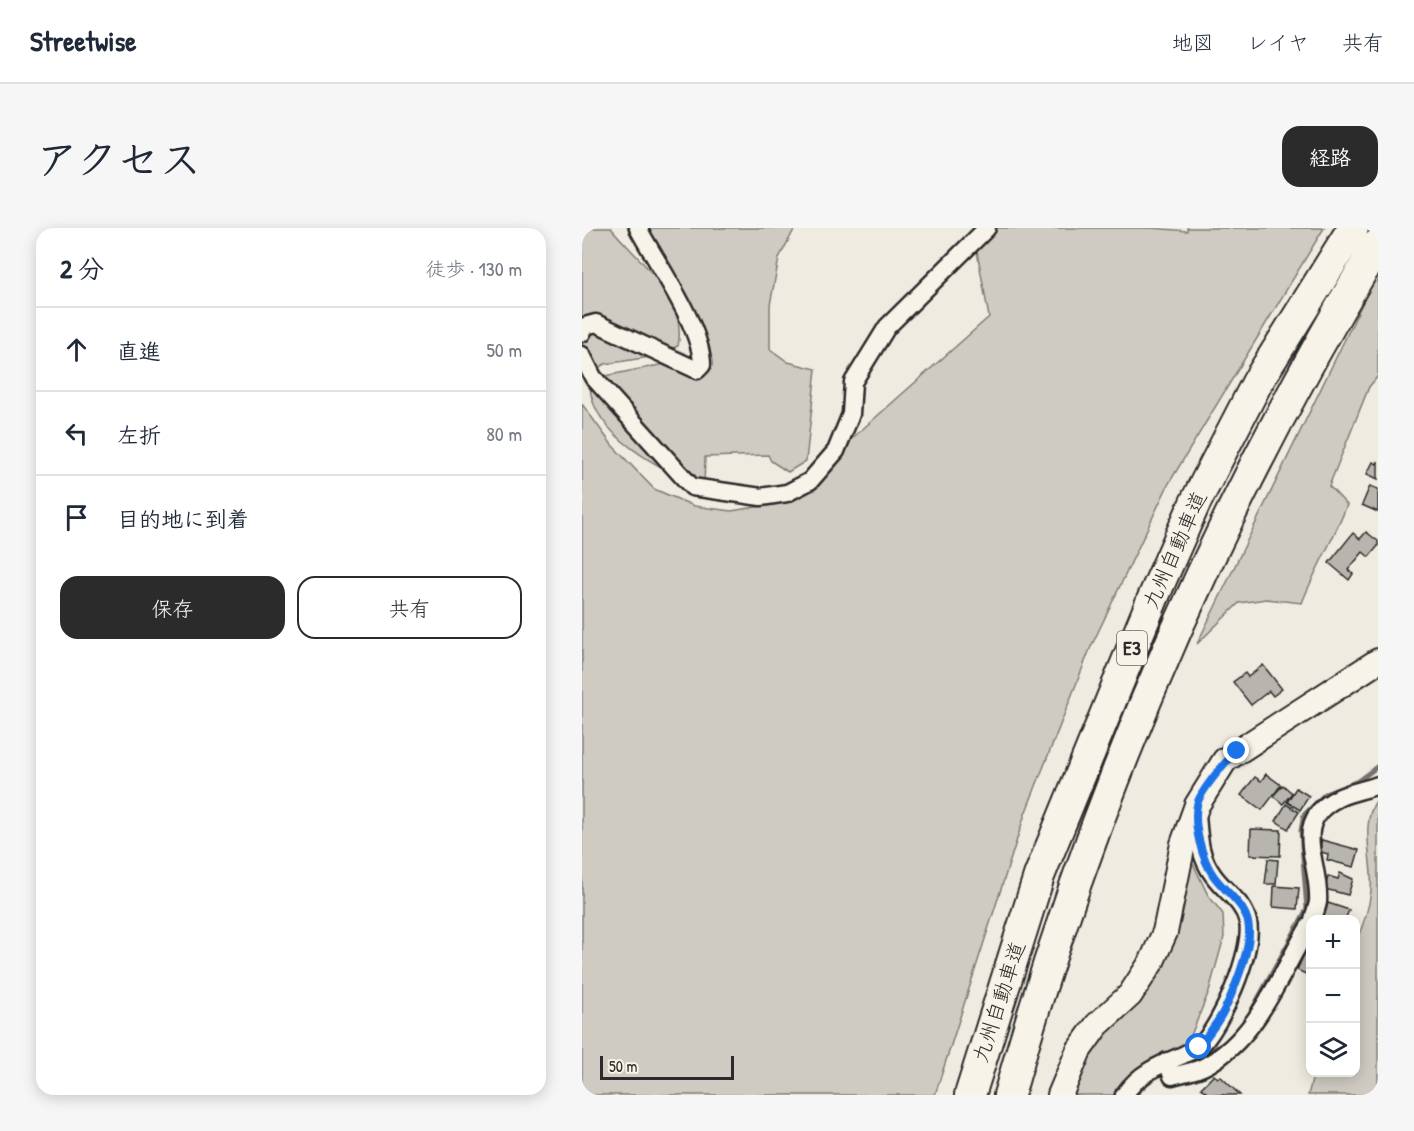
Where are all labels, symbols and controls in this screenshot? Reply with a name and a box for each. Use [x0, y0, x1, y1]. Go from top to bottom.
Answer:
text: Streetwise [30, 22, 136, 60]
text: 地図 [1172, 28, 1214, 57]
text: レイヤ [1247, 28, 1309, 57]
text: 共有 [1342, 28, 1384, 57]
button: 経路 [1282, 126, 1378, 187]
text: アクセス [36, 130, 201, 187]
text: 2 分 [60, 251, 104, 286]
text: 徒歩 · 130 m [425, 255, 522, 282]
icon: ahead [60, 333, 93, 366]
text: 直進 [117, 336, 161, 366]
text: 50 m [486, 336, 522, 363]
icon: left [60, 417, 93, 450]
text: 左折 [117, 420, 161, 450]
text: 80 m [486, 420, 522, 447]
street label: 九州自動車道 [1136, 486, 1213, 613]
icon: arrive [60, 501, 93, 534]
text: 目的地に到着 [117, 504, 249, 534]
button: 保存 [60, 576, 285, 639]
button: 共有 [297, 576, 522, 639]
road number: E3 [1117, 631, 1147, 665]
route end [1223, 737, 1249, 763]
map controls [1306, 915, 1360, 1077]
button: + [1306, 915, 1360, 969]
street label: 九州自動車道 [965, 937, 1032, 1066]
button: − [1306, 969, 1360, 1023]
button: layers [1306, 1023, 1360, 1077]
route start [1185, 1033, 1211, 1059]
scale bar [600, 1053, 734, 1080]
text: 50 m [609, 1055, 638, 1077]

